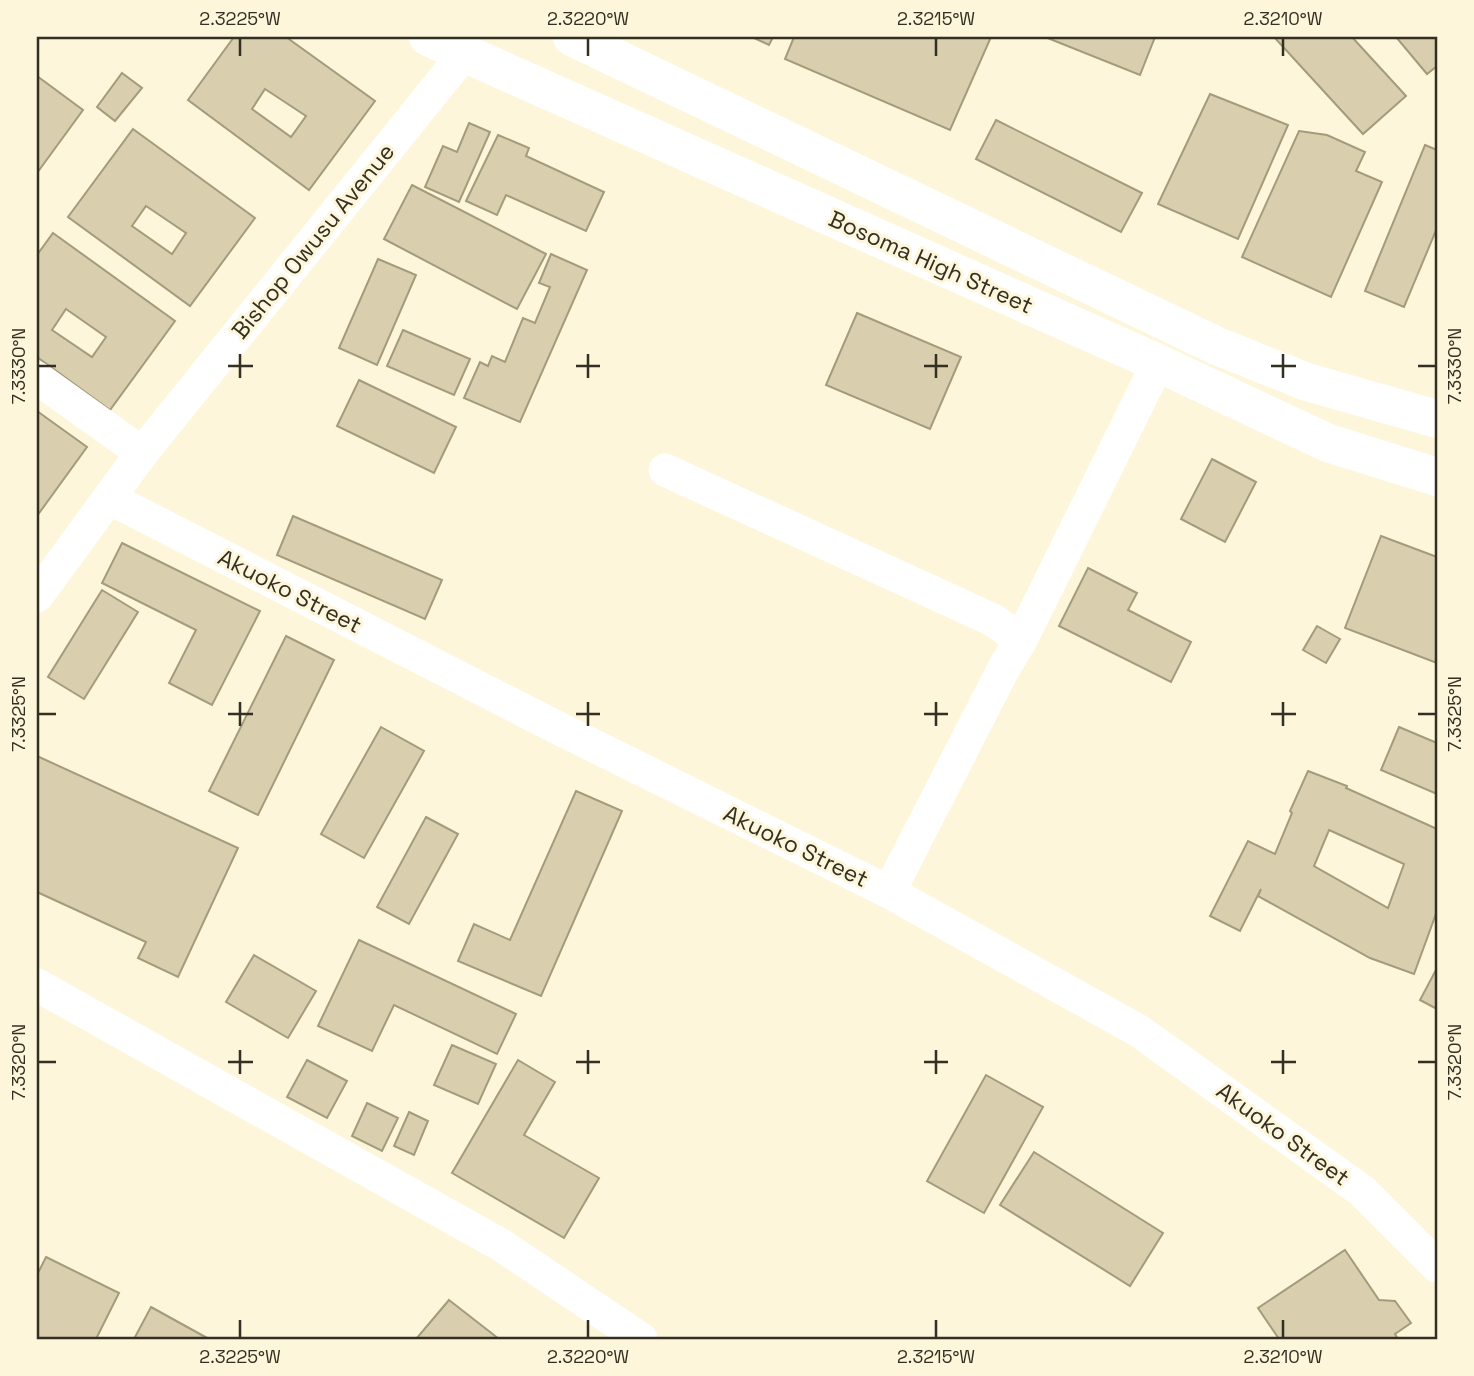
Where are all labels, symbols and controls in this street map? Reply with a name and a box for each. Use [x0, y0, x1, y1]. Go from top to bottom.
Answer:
text: 2.3225°W [199, 7, 281, 30]
text: 2.3220°W [547, 7, 629, 30]
text: 2.3215°W [897, 7, 975, 30]
text: 2.3210°W [1244, 7, 1323, 30]
street label: Bishop Owusu Avenue [225, 137, 401, 345]
street label: Bosoma High Street [824, 203, 1038, 321]
text: 7.3330°N [7, 328, 30, 404]
text: 7.3330°N [1443, 328, 1466, 404]
street label: Akuoko Street [213, 542, 367, 640]
text: 7.3325°N [7, 676, 30, 752]
text: 7.3325°N [1443, 676, 1466, 752]
street label: Akuoko Street [719, 798, 873, 894]
text: 7.3320°N [7, 1024, 30, 1100]
text: 7.3320°N [1443, 1024, 1466, 1100]
street label: Akuoko Street [1211, 1076, 1355, 1192]
text: 2.3225°W [199, 1345, 281, 1368]
text: 2.3220°W [547, 1345, 629, 1368]
text: 2.3215°W [897, 1345, 975, 1368]
text: 2.3210°W [1244, 1345, 1323, 1368]

